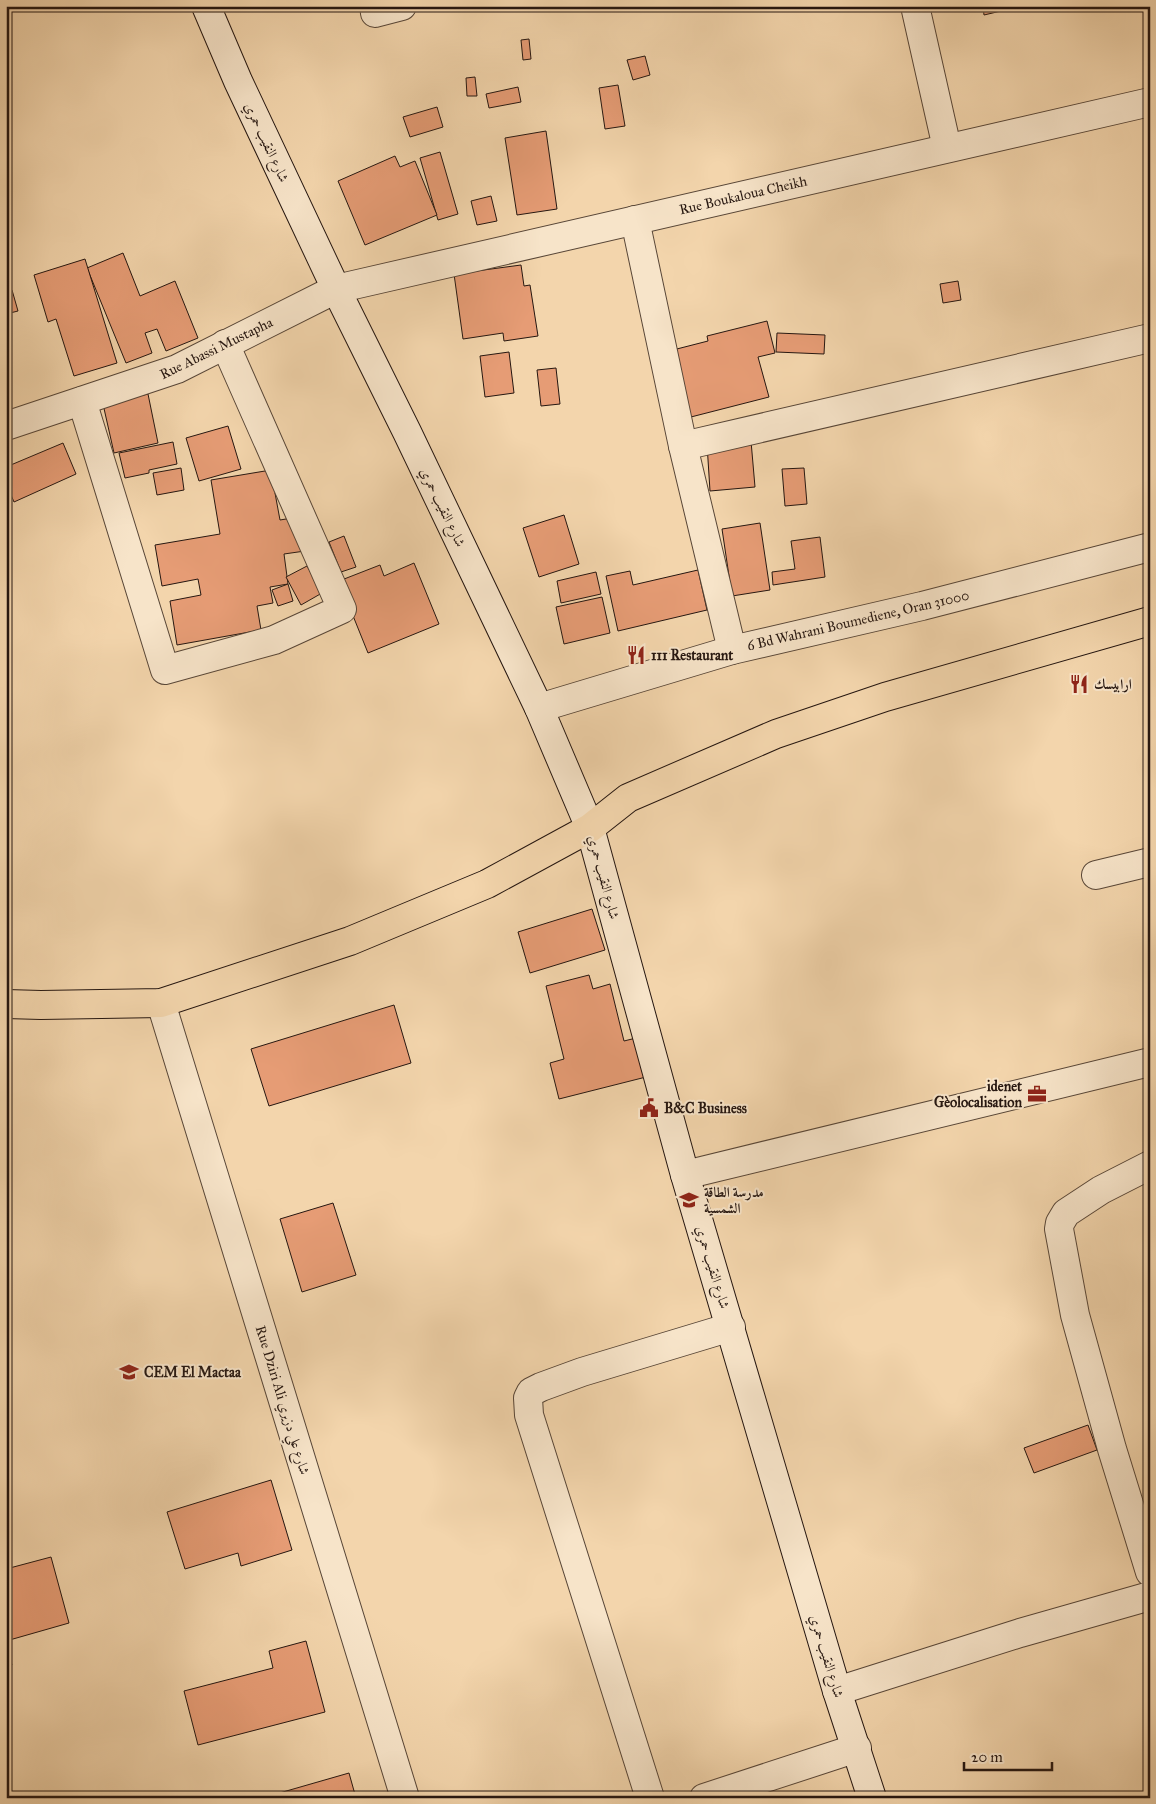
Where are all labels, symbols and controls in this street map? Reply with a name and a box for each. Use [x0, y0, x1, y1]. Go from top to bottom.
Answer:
street label: شارع النقيب حمري [238, 100, 292, 186]
street label: Rue Boukaloua Cheikh [677, 172, 809, 218]
street label: Rue Abassi Mustapha [157, 314, 276, 383]
street label: شارع النقيب حمري [413, 465, 469, 551]
street label: 6 Bd Wahrani Boumediene, Oran 31000 [745, 587, 971, 654]
restaurant icon: 111 Restaurant [625, 644, 647, 666]
place label: 111 Restaurant [651, 647, 733, 664]
restaurant icon: ارابيسك [1068, 673, 1090, 695]
place label: ارابيسك [1094, 676, 1132, 693]
street label: شارع النقيب حمري [581, 833, 623, 922]
place label: idenet Gèolocalisation [934, 1078, 1022, 1111]
office icon: idenet Gèolocalisation [1026, 1083, 1048, 1105]
public building icon: B&C Business [638, 1097, 660, 1119]
place label: B&C Business [664, 1100, 747, 1117]
place label: مدرسة الطاقة الشمسية [704, 1184, 764, 1217]
school or university icon: مدرسة الطاقة الشمسية [678, 1189, 700, 1211]
street label: شارع النقيب حمري [689, 1224, 733, 1312]
street label: Rue Dziri Ali شارع علي دزيري [248, 1324, 313, 1478]
school or university icon: CEM El Mactaa [118, 1361, 140, 1383]
place label: CEM El Mactaa [144, 1364, 242, 1381]
street label: شارع النقيب حمري [803, 1613, 847, 1701]
scale bar [964, 1739, 1051, 1771]
text: 20 m [971, 1748, 1003, 1766]

